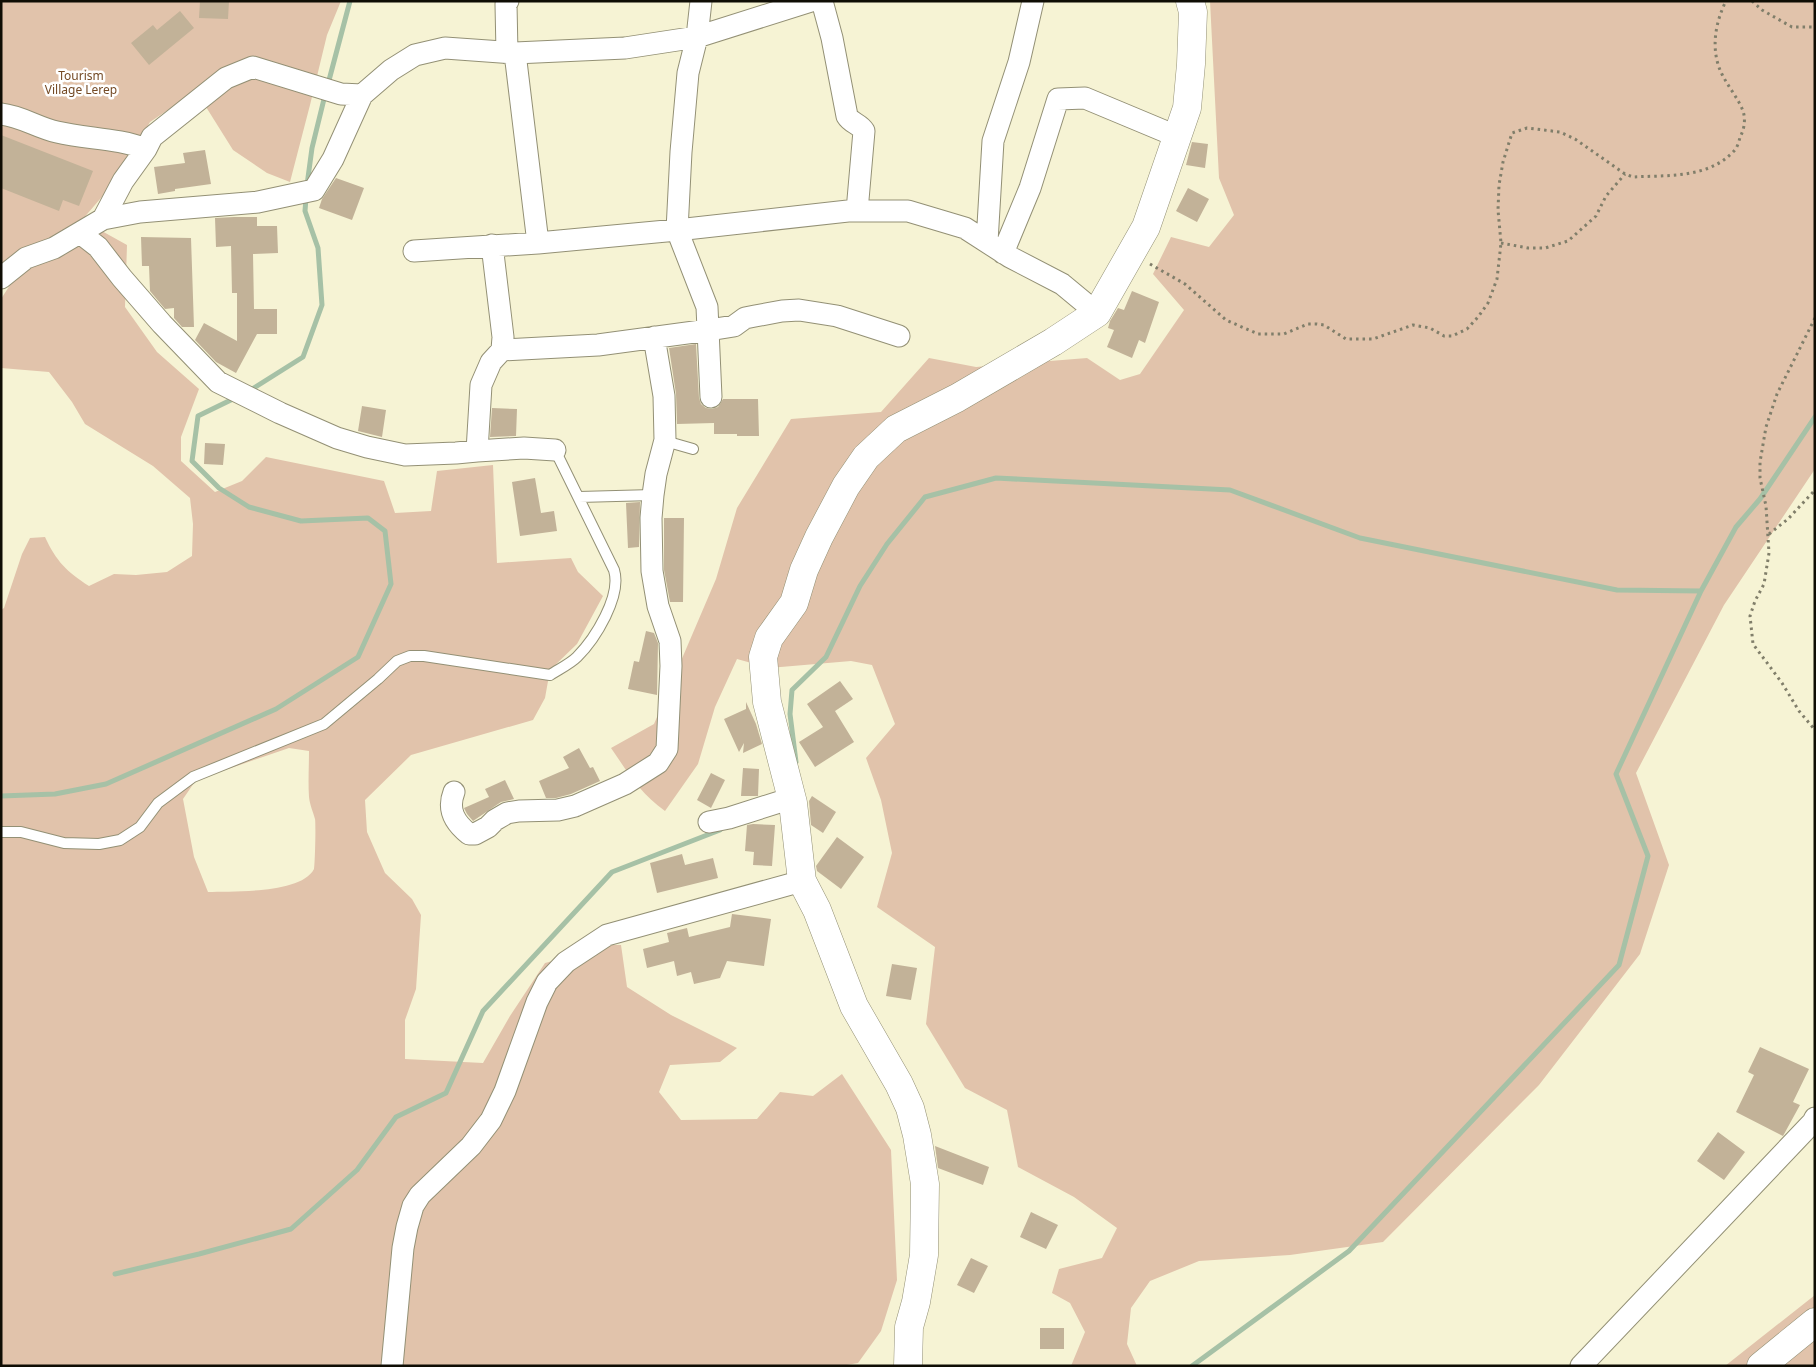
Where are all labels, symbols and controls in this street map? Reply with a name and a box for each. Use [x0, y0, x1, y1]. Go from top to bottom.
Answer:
park label: Tourism Village Lerep [45, 67, 117, 98]

